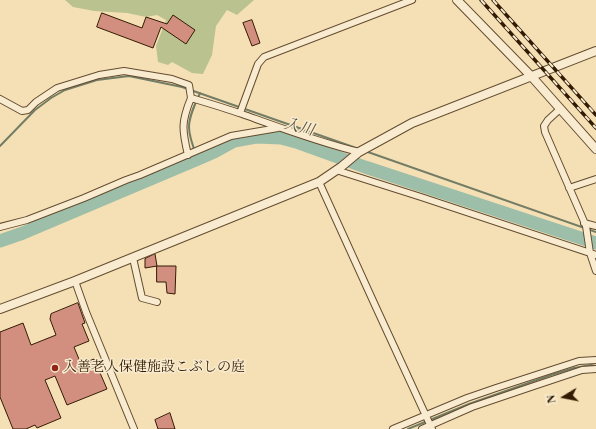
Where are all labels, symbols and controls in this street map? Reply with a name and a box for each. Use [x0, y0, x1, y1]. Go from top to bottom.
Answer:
water label: 入川 [282, 116, 316, 140]
place label: 入善老人保健施設こぶしの庭 [63, 360, 245, 376]
marker: 入善老人保健施設こぶしの庭 [50, 363, 60, 373]
north arrow [544, 377, 584, 417]
text: N [545, 394, 560, 405]

